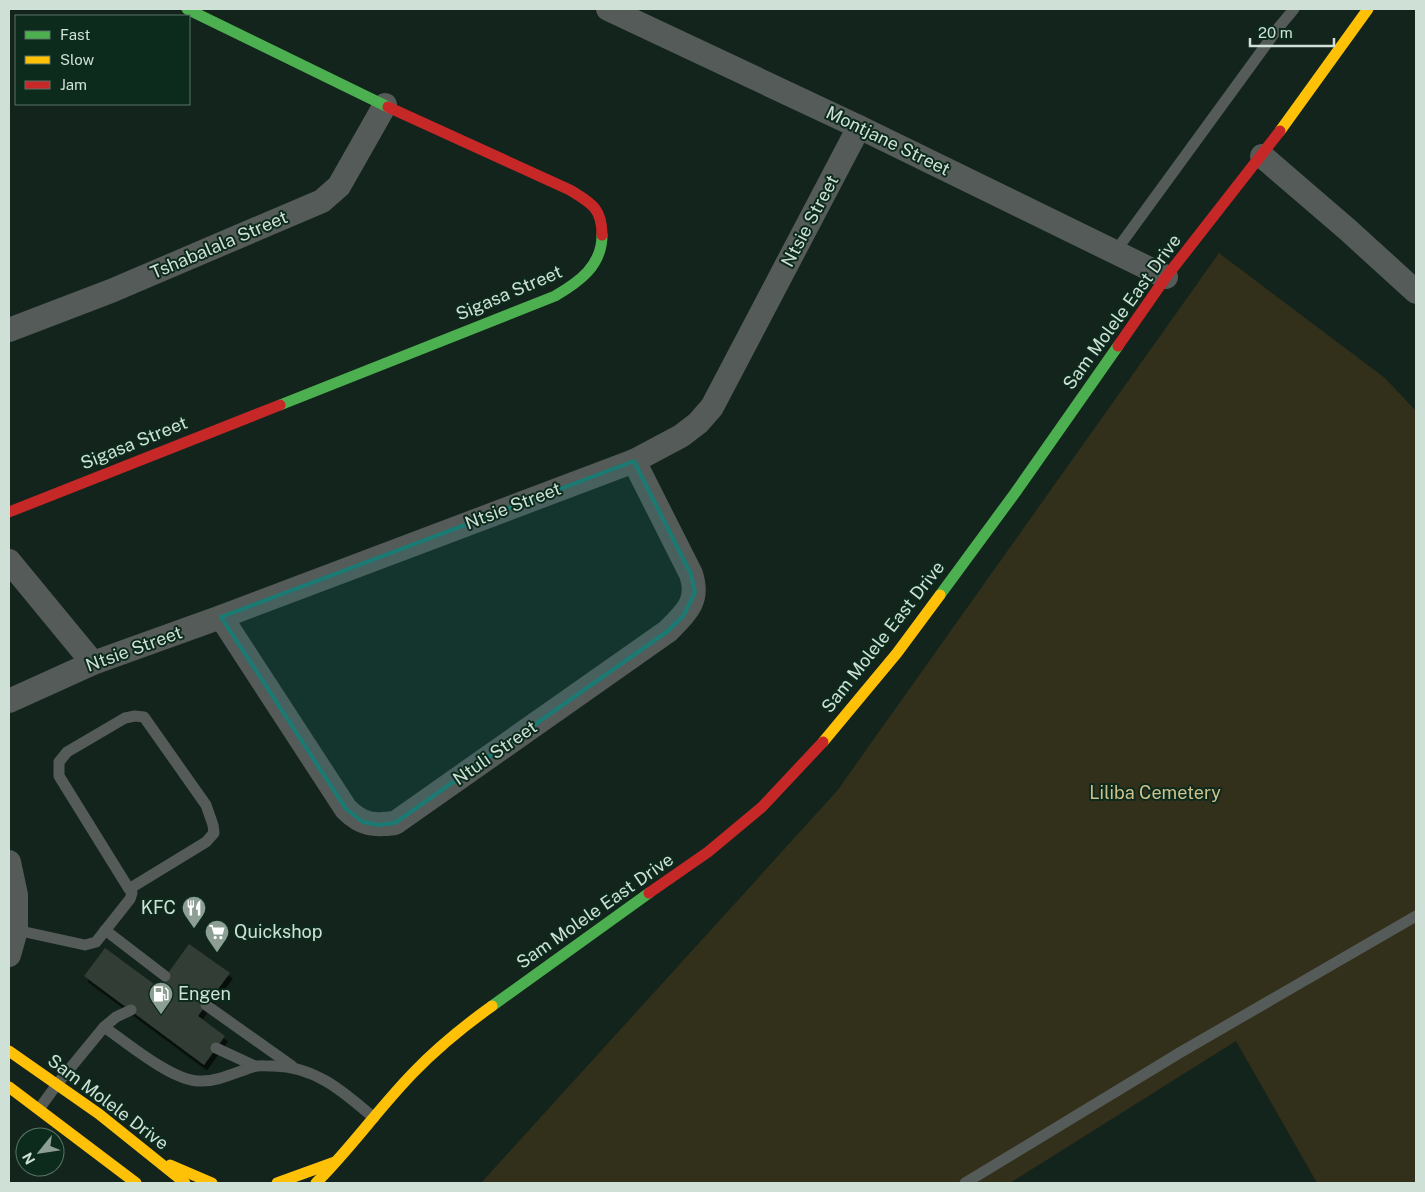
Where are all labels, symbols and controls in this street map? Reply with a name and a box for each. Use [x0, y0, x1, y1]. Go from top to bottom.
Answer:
legend [15, 15, 190, 105]
scale bar [1250, 15, 1334, 47]
text: 20 m [1258, 24, 1293, 41]
text: Fast [60, 26, 90, 43]
text: Slow [60, 51, 95, 68]
text: Jam [60, 76, 87, 93]
street label: Montjane Street [823, 101, 954, 180]
street label: Ntsie Street [777, 171, 843, 270]
street label: Tshabalala Street [147, 206, 291, 283]
street label: Sam Molele East Drive [1058, 230, 1185, 393]
street label: Sigasa Street [453, 261, 565, 324]
street label: Sigasa Street [77, 412, 190, 473]
street label: Ntsie Street [462, 478, 564, 533]
street label: Sam Molele East Drive [817, 557, 948, 717]
street label: Ntsie Street [83, 621, 185, 676]
street label: Ntuli Street [449, 716, 541, 789]
park label: Liliba Cemetery [1089, 782, 1221, 803]
street label: Sam Molele East Drive [512, 848, 677, 973]
restaurant icon: KFC [181, 895, 207, 929]
place label: KFC [141, 897, 176, 918]
supermarket icon: Quickshop [204, 919, 230, 953]
place label: Quickshop [234, 921, 322, 942]
fuel station icon: Engen [148, 981, 174, 1015]
place label: Engen [178, 983, 231, 1004]
street label: Sam Molele Drive [44, 1049, 173, 1154]
north arrow [15, 1127, 65, 1177]
text: N [19, 1150, 38, 1167]

